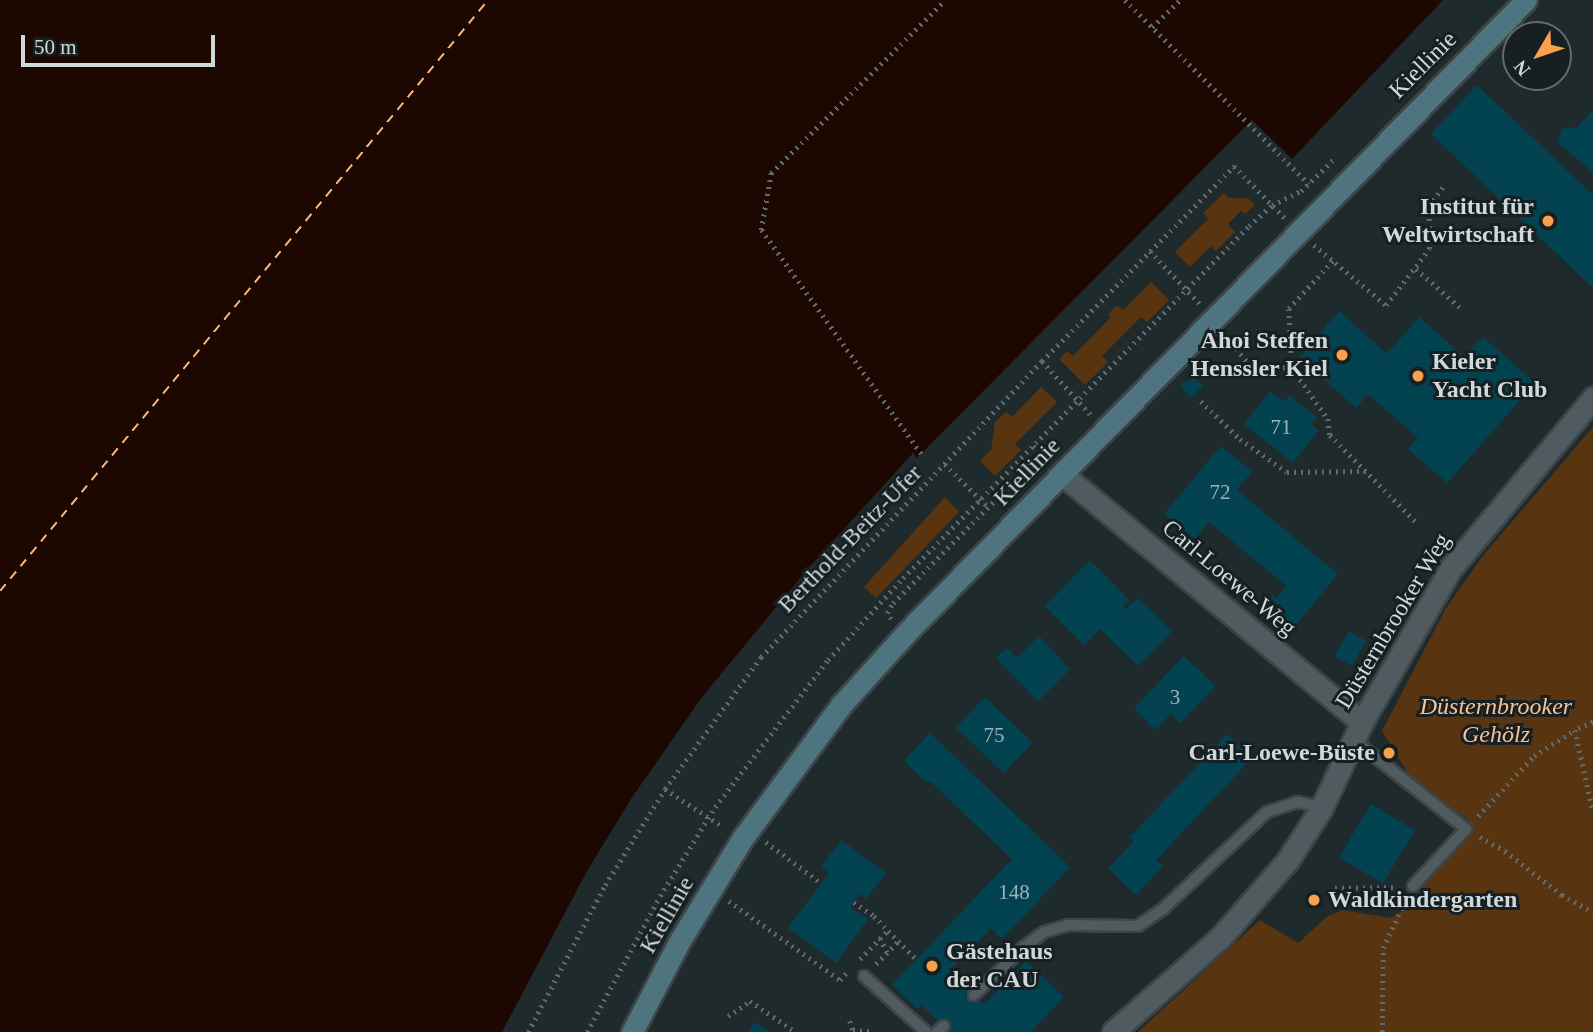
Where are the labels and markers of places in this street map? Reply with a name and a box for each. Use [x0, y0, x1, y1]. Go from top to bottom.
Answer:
place label: Institut für Weltwirtschaft [1382, 193, 1534, 249]
marker: Institut für Weltwirtschaft [1540, 213, 1556, 229]
place label: Ahoi Steffen Henssler Kiel [1190, 327, 1328, 383]
marker: Ahoi Steffen Henssler Kiel [1334, 347, 1350, 363]
place label: Kieler Yacht Club [1432, 348, 1547, 404]
marker: Kieler Yacht Club [1410, 368, 1426, 384]
place label: Carl-Loewe-Büste [1188, 739, 1375, 767]
marker: Carl-Loewe-Büste [1381, 745, 1397, 761]
place label: Waldkindergarten [1328, 886, 1517, 914]
marker: Waldkindergarten [1306, 892, 1322, 908]
place label: Gästehaus der CAU [946, 938, 1053, 994]
marker: Gästehaus der CAU [924, 958, 940, 974]

